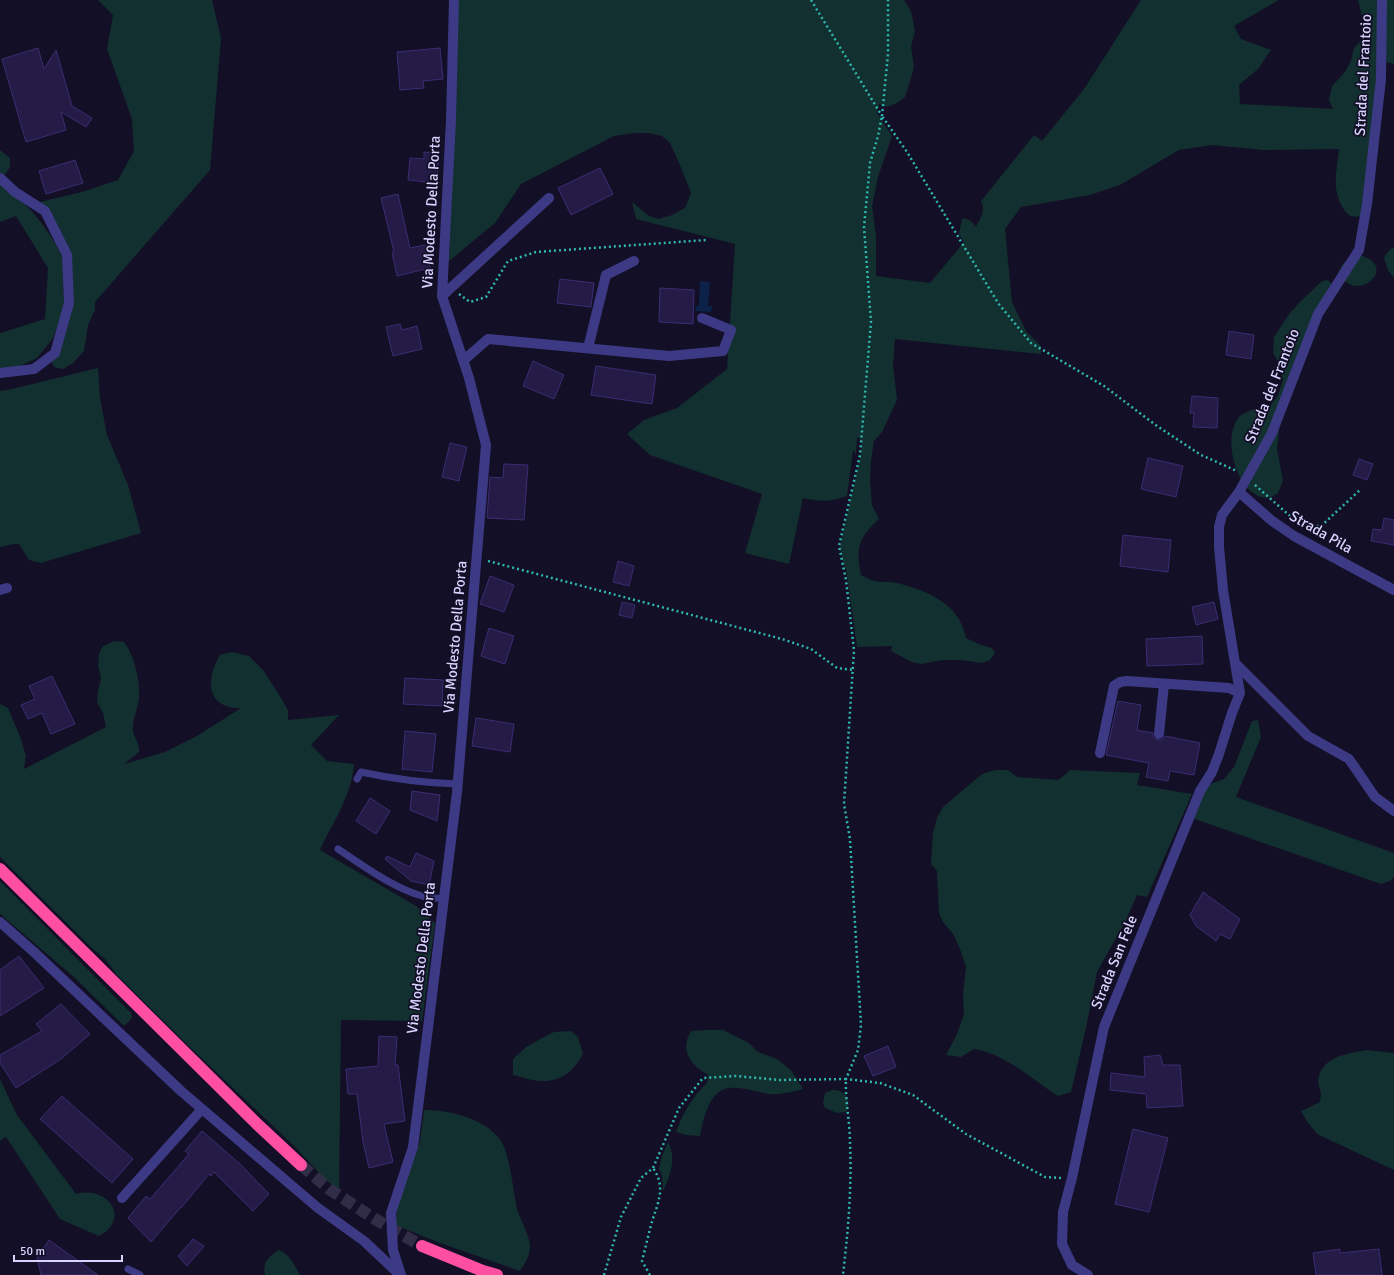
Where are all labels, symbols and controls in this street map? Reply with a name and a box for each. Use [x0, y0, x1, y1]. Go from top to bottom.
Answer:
street label: Strada del Frantoio [1351, 13, 1375, 136]
street label: Via Modesto Della Porta [418, 135, 444, 289]
street label: Strada del Frantoio [1241, 326, 1303, 446]
street label: Strada Pila [1286, 507, 1356, 557]
street label: Via Modesto Della Porta [439, 560, 471, 714]
street label: Via Modesto Della Porta [403, 881, 439, 1035]
street label: Strada San Fele [1087, 913, 1141, 1011]
scale bar [14, 1237, 122, 1263]
text: 50 m [20, 1244, 45, 1259]

